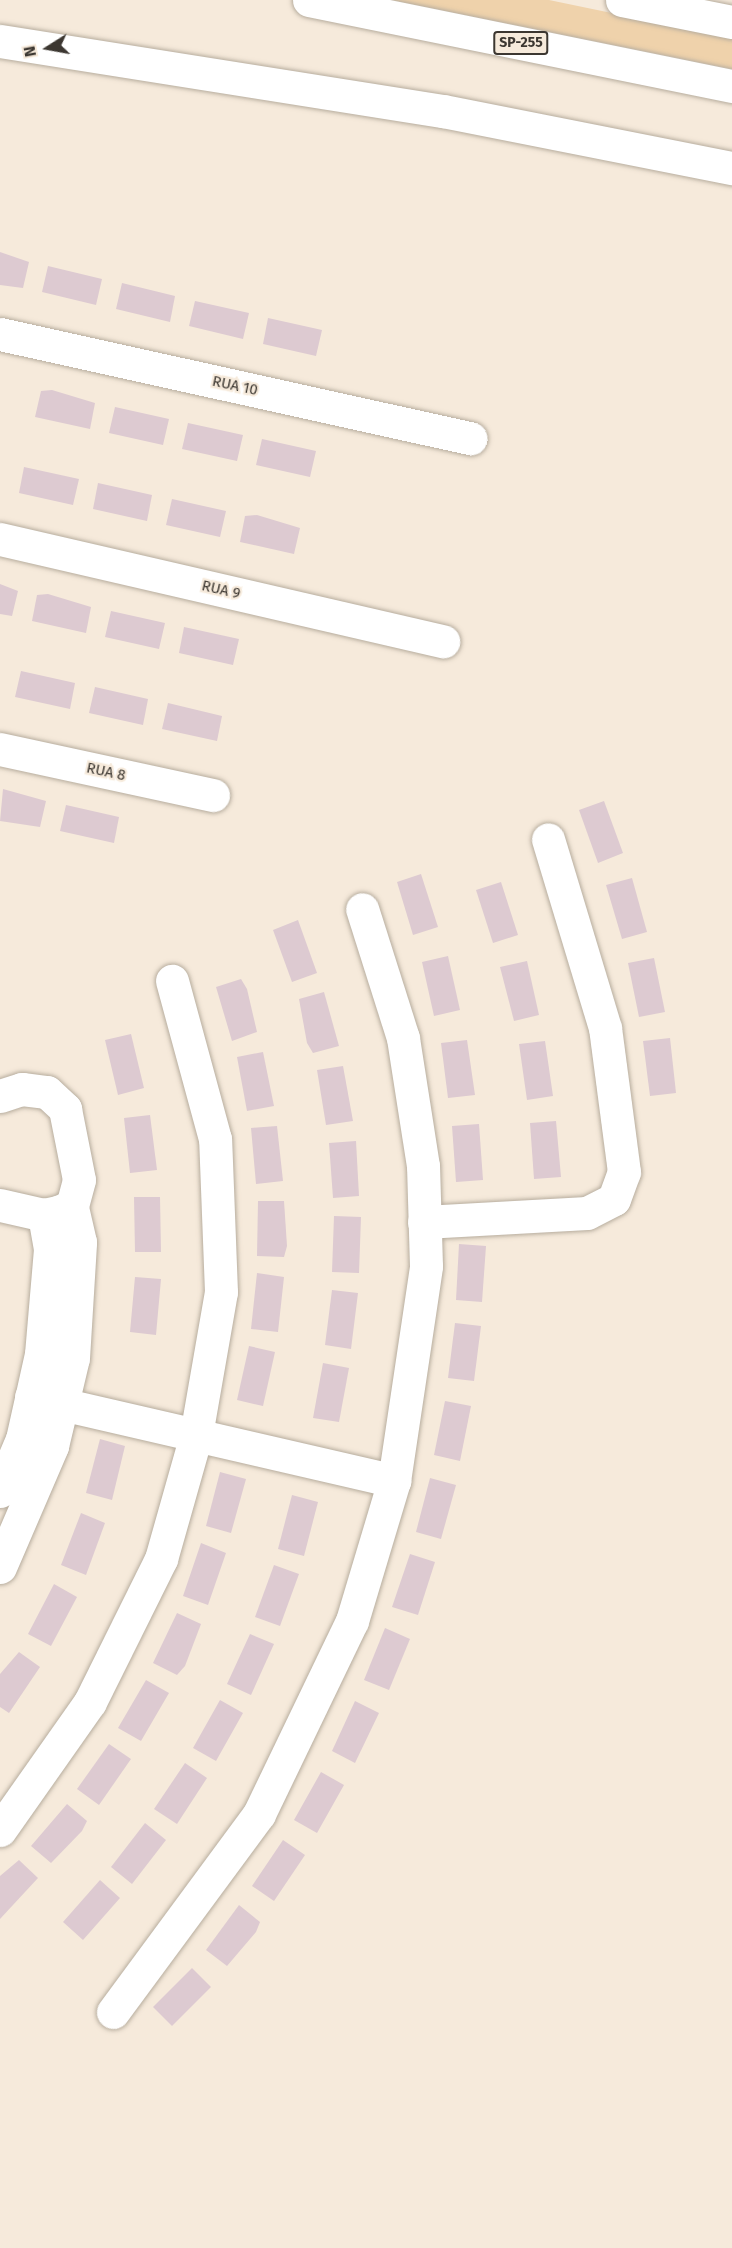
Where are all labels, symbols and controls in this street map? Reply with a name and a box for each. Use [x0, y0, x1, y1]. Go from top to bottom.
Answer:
north arrow [18, 18, 78, 78]
road number: SP-255 [492, 32, 550, 54]
text: N [20, 45, 40, 59]
street label: RUA 10 [211, 372, 259, 400]
street label: RUA 9 [200, 577, 242, 603]
street label: RUA 8 [85, 759, 127, 785]

